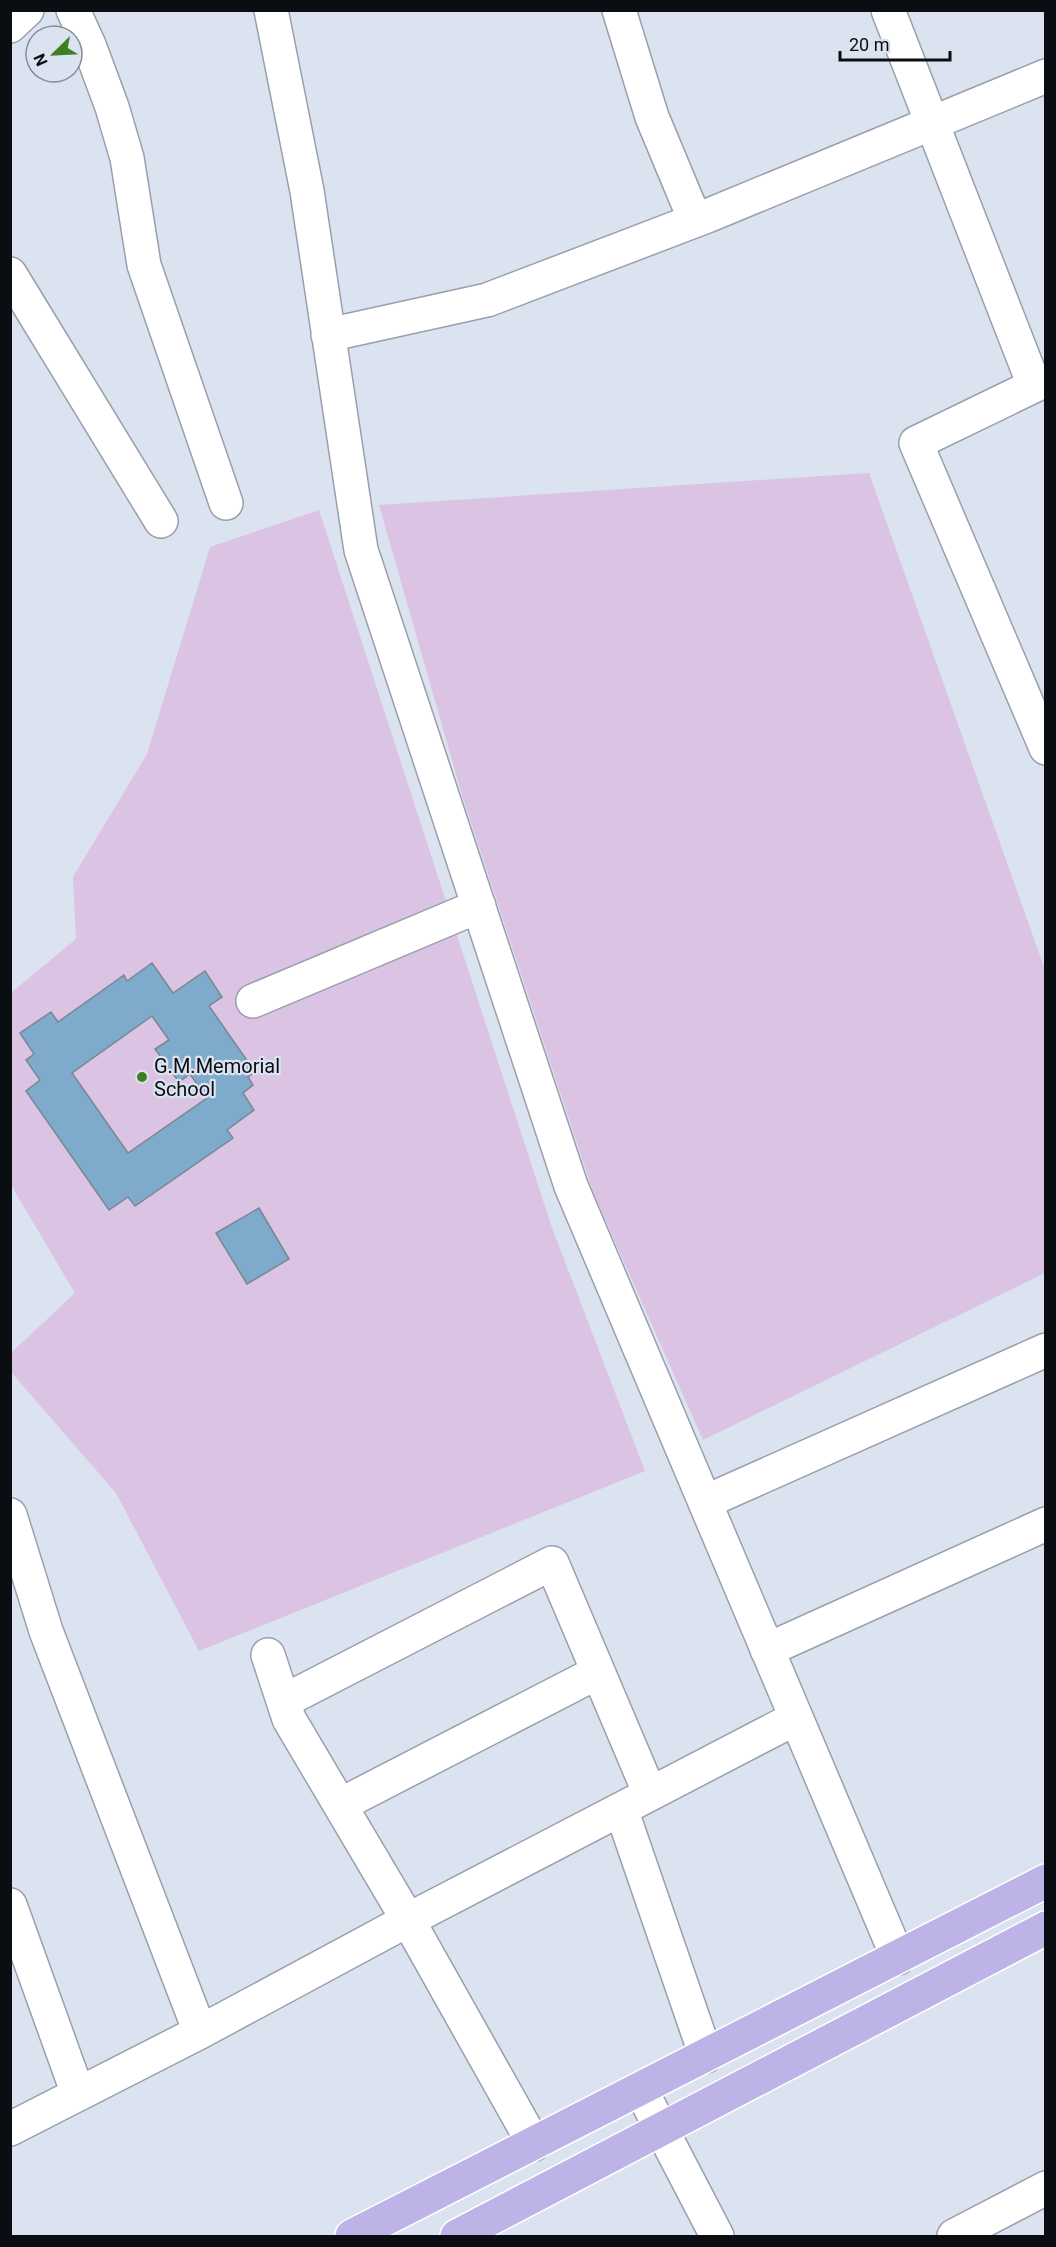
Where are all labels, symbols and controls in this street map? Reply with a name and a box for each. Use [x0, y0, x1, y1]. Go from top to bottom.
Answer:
north arrow [24, 24, 84, 84]
scale bar [840, 24, 950, 62]
text: 20 m [849, 34, 889, 55]
text: N [30, 51, 52, 69]
place label: G.M.Memorial School [154, 1054, 280, 1101]
marker: G.M.Memorial School [135, 1070, 149, 1084]

